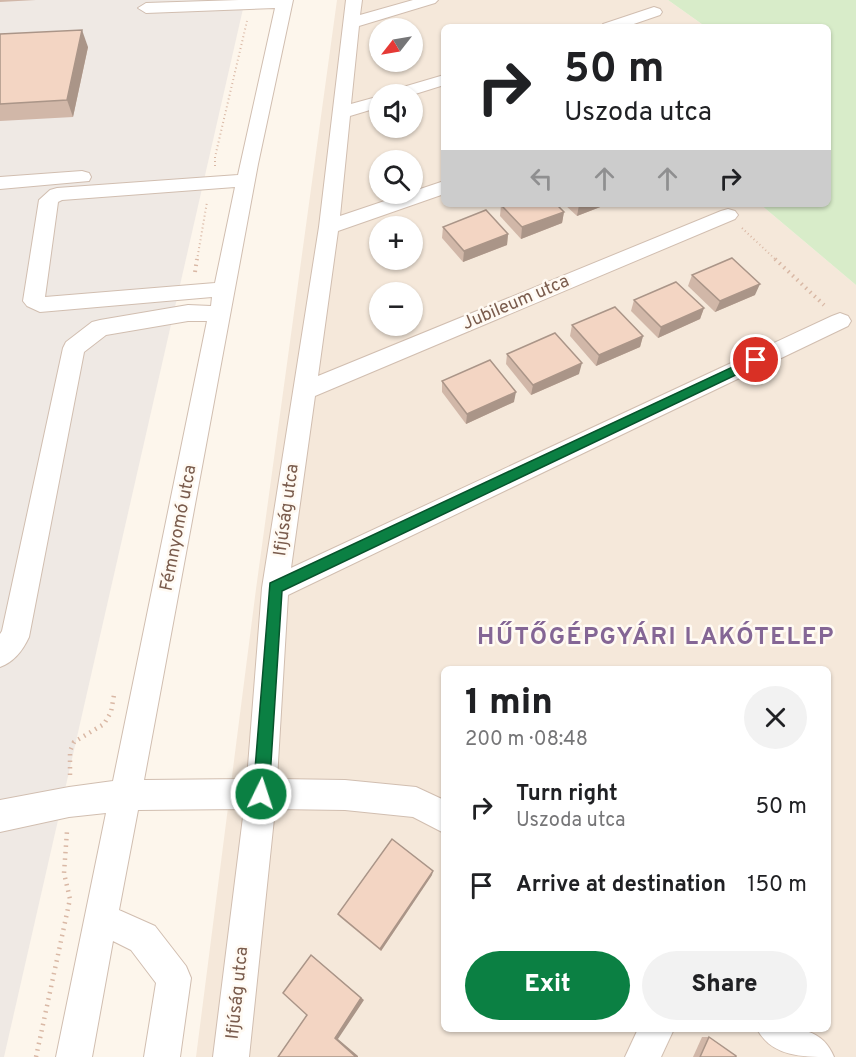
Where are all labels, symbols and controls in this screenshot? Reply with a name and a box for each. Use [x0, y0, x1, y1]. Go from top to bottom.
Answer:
north arrow [369, 18, 423, 72]
map controls [369, 18, 423, 336]
text: 50 m [564, 44, 665, 97]
icon: right [465, 48, 543, 126]
button: sound [369, 84, 423, 138]
text: Uszoda utca [564, 96, 712, 130]
button: search [369, 150, 423, 204]
icon: left [525, 162, 558, 195]
icon: ahead [588, 162, 621, 195]
icon: ahead [651, 162, 684, 195]
icon: right [714, 162, 747, 195]
button: + [369, 216, 423, 270]
street label: Jubileum utca [459, 270, 573, 336]
button: − [369, 282, 423, 336]
pin [730, 334, 781, 385]
icon: arrive [739, 343, 772, 376]
street label: Ifjúság utca [269, 462, 305, 558]
street label: Fémnyomó utca [155, 463, 203, 593]
district label: HŰTŐGÉPGYÁRI LAKÓTELEP [477, 621, 835, 653]
text: 1 min [465, 681, 553, 727]
button: close [744, 686, 807, 749]
text: 200 m · 08:48 [465, 727, 588, 753]
position arrow [229, 762, 293, 826]
text: Turn right [516, 781, 618, 808]
icon: right [465, 791, 498, 824]
text: 50 m [755, 794, 807, 821]
text: Uszoda utca [516, 808, 626, 834]
icon: arrive [465, 869, 498, 902]
text: Arrive at destination [516, 872, 726, 899]
text: 150 m [747, 872, 807, 899]
street label: Ifjúság utca [222, 945, 254, 1041]
button: Exit [465, 951, 630, 1020]
button: Share [642, 951, 807, 1020]

